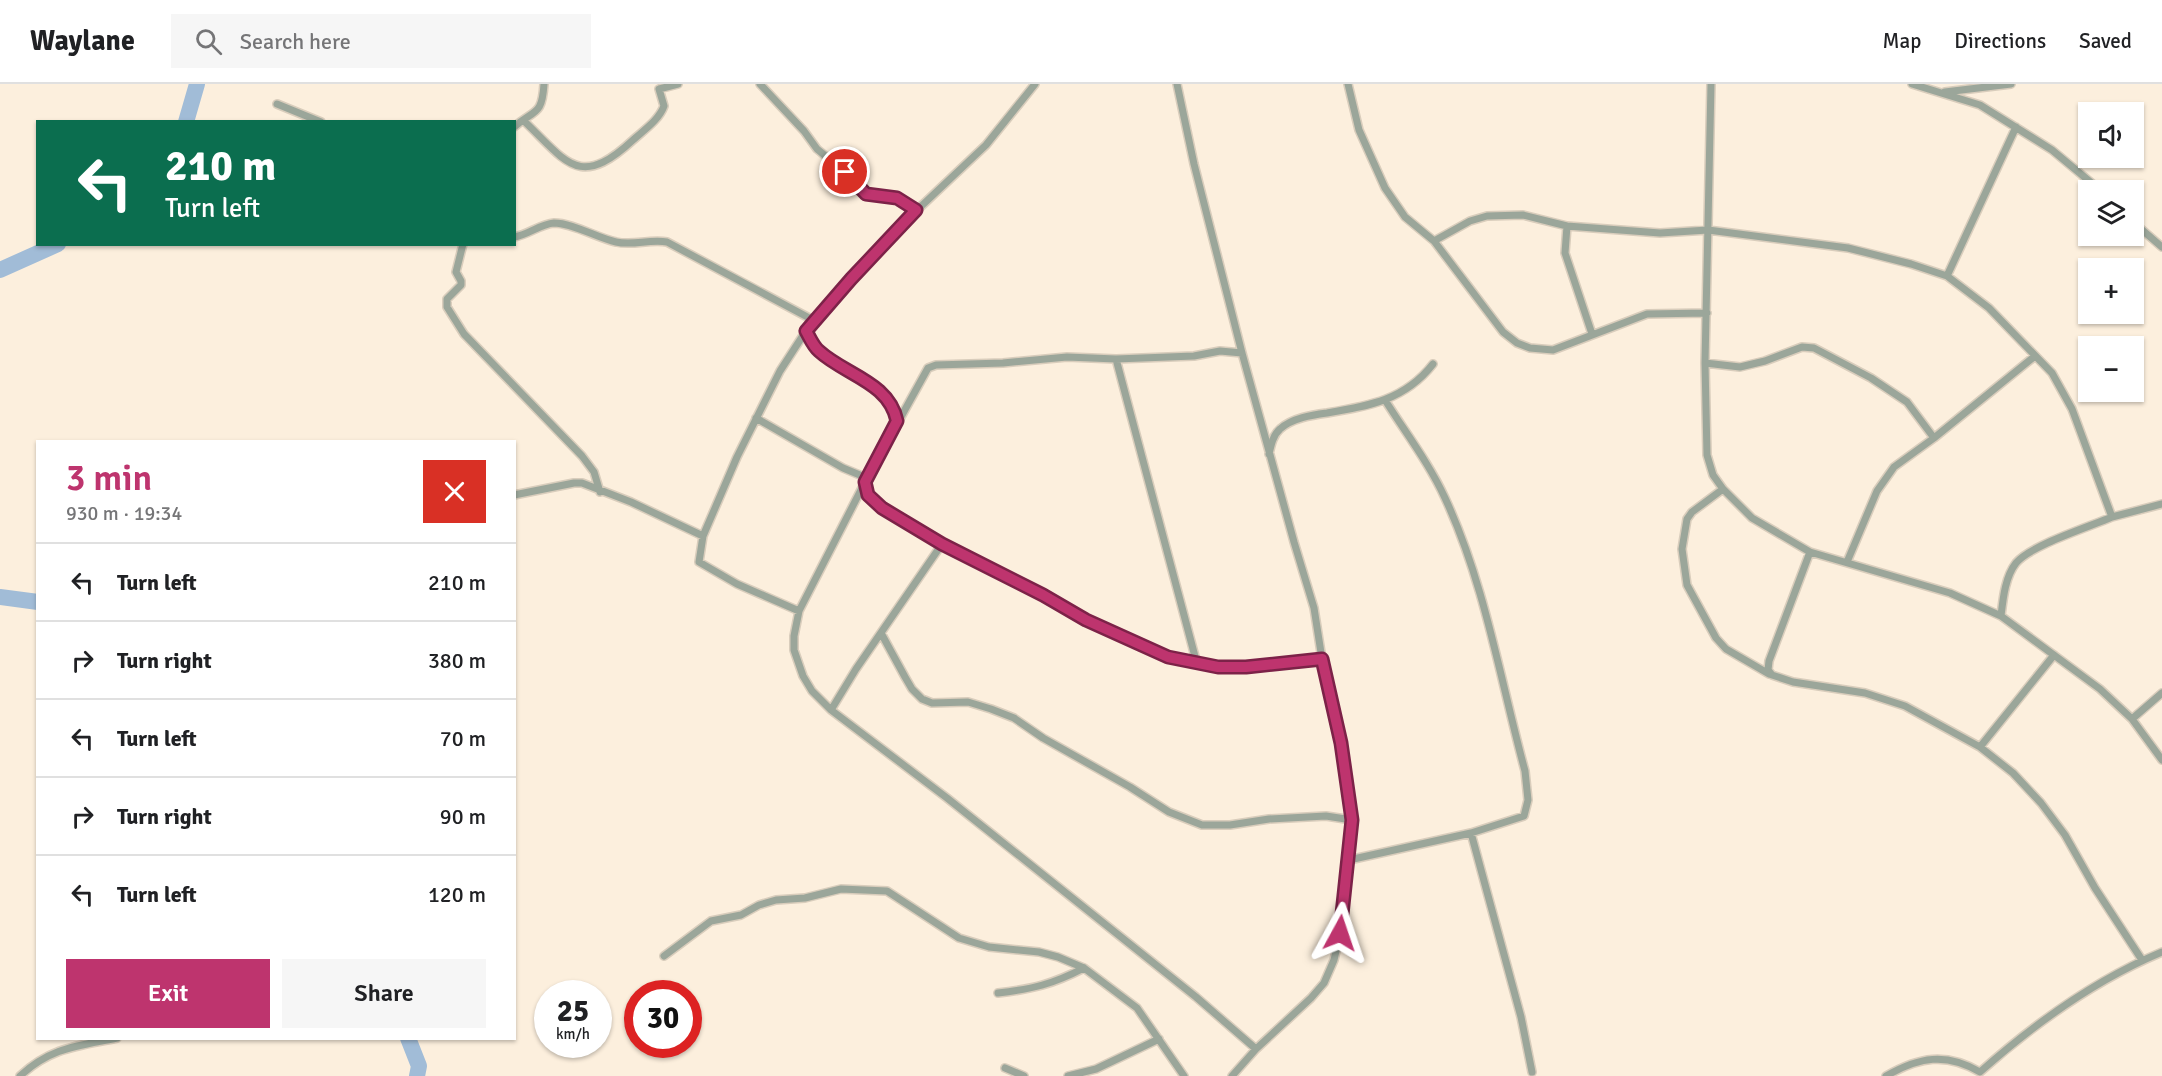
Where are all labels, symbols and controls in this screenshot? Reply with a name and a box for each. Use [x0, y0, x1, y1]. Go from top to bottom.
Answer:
search box [171, 14, 591, 68]
text: Waylane [30, 24, 135, 58]
icon: search [192, 25, 225, 58]
text: Search here [240, 28, 351, 55]
text: Map [1883, 28, 1921, 54]
text: Directions [1954, 28, 2046, 54]
text: Saved [2079, 28, 2132, 54]
map controls [2078, 102, 2144, 402]
button: sound [2078, 102, 2144, 168]
text: 210 m [165, 141, 276, 192]
icon: left [66, 144, 144, 222]
pin [819, 146, 870, 197]
icon: arrive [828, 155, 861, 188]
button: layers [2078, 180, 2144, 246]
text: Turn left [165, 192, 260, 225]
button: + [2078, 258, 2144, 324]
button: − [2078, 336, 2144, 402]
text: 3 min [66, 456, 152, 501]
button: close [423, 460, 486, 523]
text: 930 m · 19:34 [66, 501, 182, 526]
icon: left [66, 566, 99, 599]
text: Turn left [117, 569, 197, 596]
text: 210 m [428, 569, 486, 596]
icon: right [66, 644, 99, 677]
text: Turn right [117, 647, 212, 674]
text: 380 m [428, 647, 486, 674]
icon: left [66, 722, 99, 755]
text: Turn left [117, 725, 197, 752]
text: 70 m [440, 725, 486, 752]
icon: right [66, 800, 99, 833]
text: Turn right [117, 803, 212, 830]
text: 90 m [440, 803, 486, 830]
icon: left [66, 878, 99, 911]
text: Turn left [117, 881, 197, 908]
text: 120 m [428, 881, 486, 908]
position arrow [1308, 901, 1372, 965]
button: Exit [66, 959, 270, 1028]
button: Share [282, 959, 486, 1028]
speed limit sign: 30 [624, 980, 702, 1058]
text: 25 [557, 993, 589, 1030]
text: km/h [556, 1025, 590, 1043]

